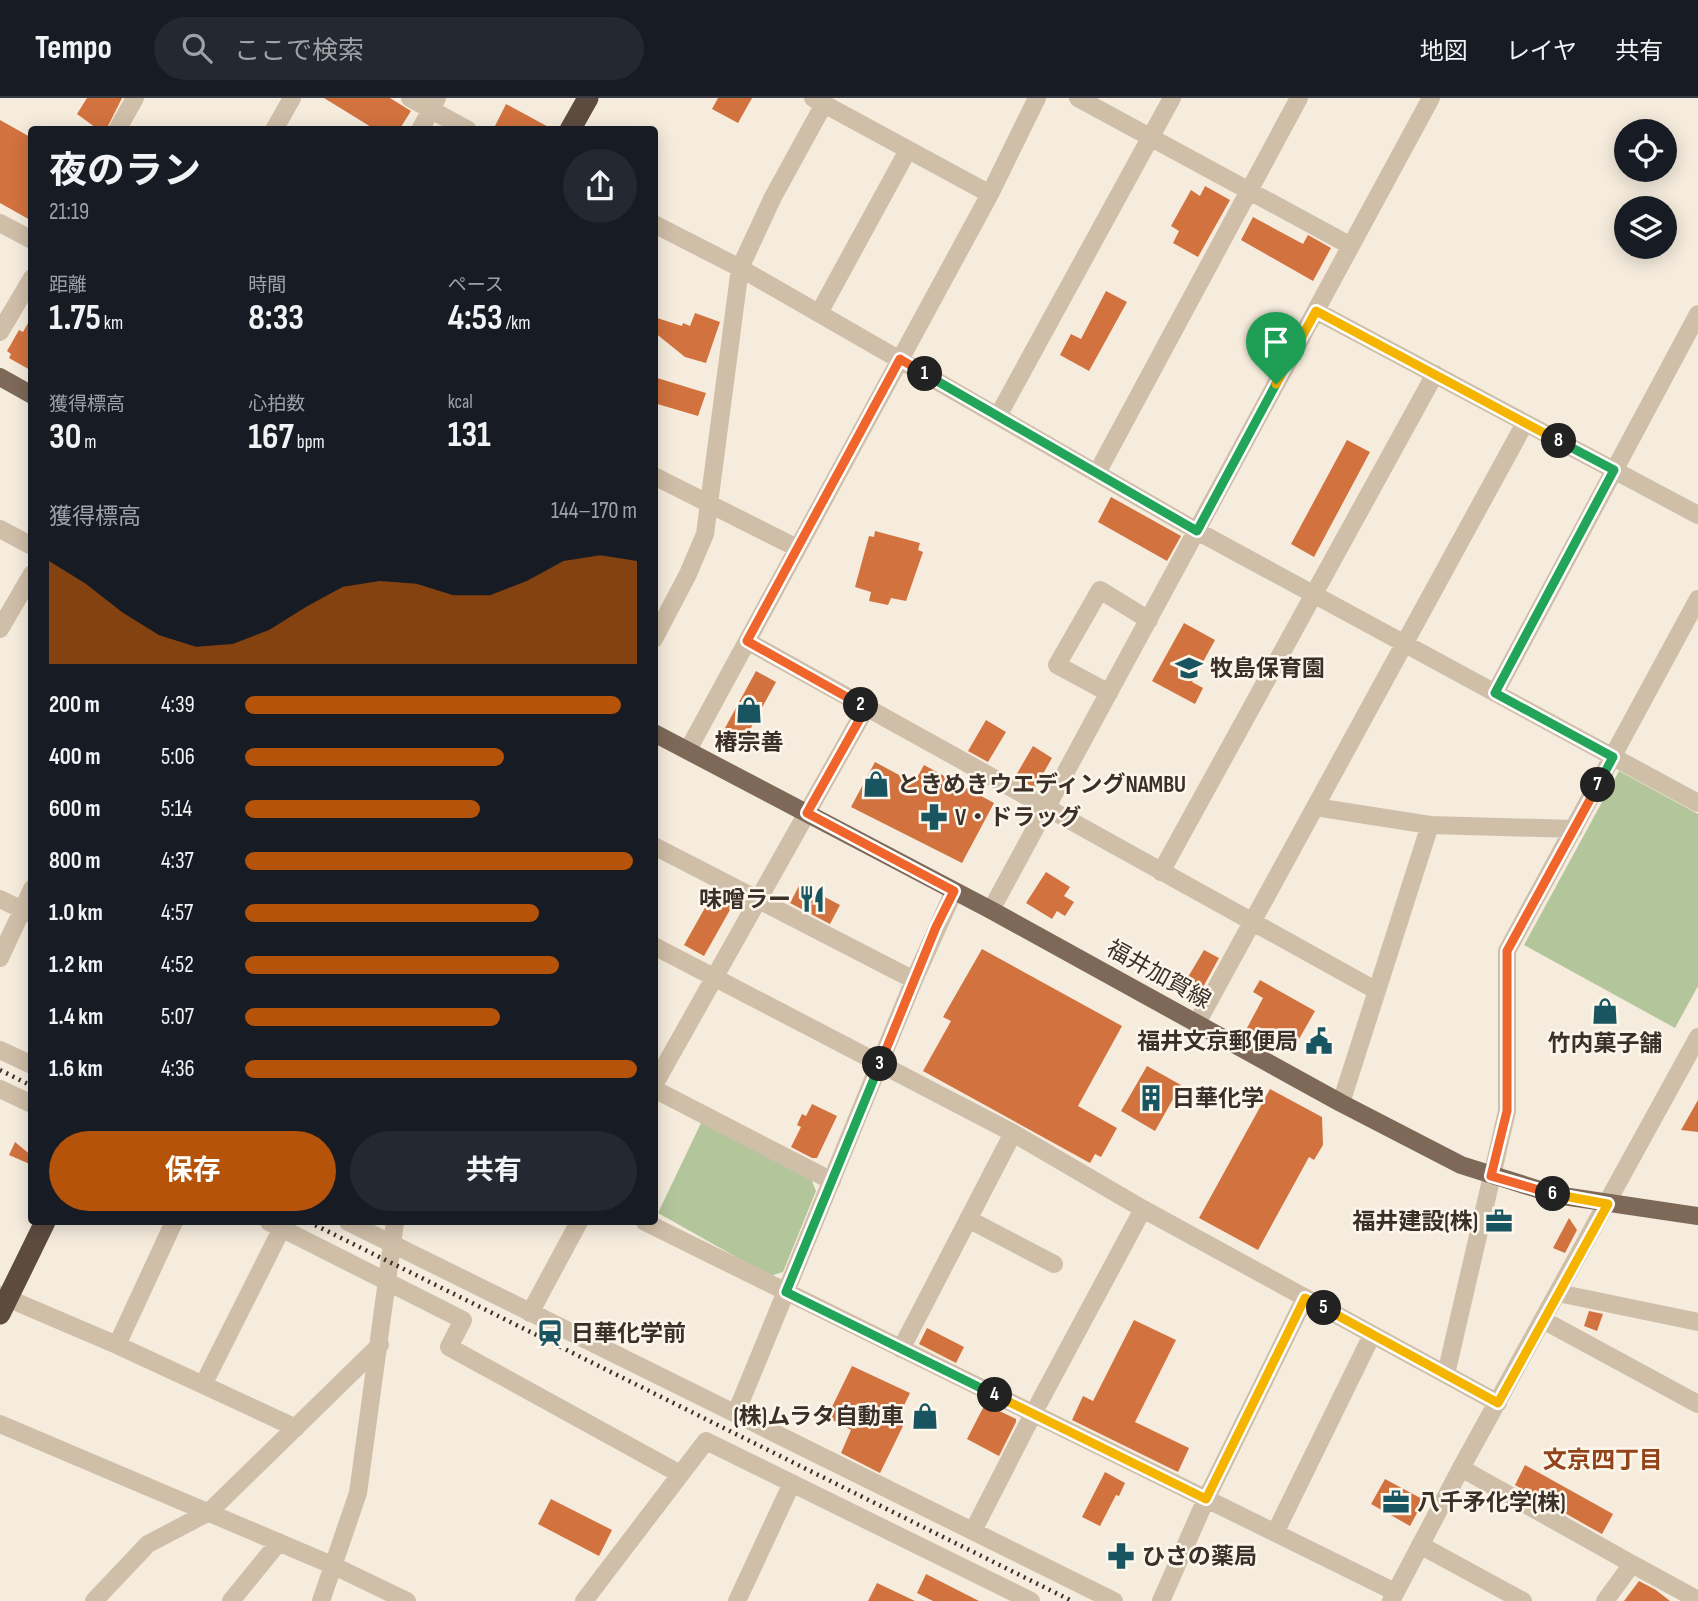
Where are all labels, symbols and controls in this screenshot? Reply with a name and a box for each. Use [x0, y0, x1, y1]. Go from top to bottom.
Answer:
search box [154, 17, 644, 80]
text: Tempo [35, 28, 112, 68]
icon: search [178, 29, 216, 67]
text: ここで検索 [234, 36, 364, 67]
text: 地図 [1420, 37, 1468, 66]
text: レイヤ [1506, 37, 1577, 66]
text: 共有 [1615, 37, 1663, 66]
map controls [1614, 119, 1677, 259]
button: locate [1614, 119, 1677, 182]
text: 夜のラン [49, 149, 201, 194]
button: share [563, 149, 637, 223]
button: layers [1614, 196, 1677, 259]
text: 21:19 [49, 198, 89, 226]
text: 距離 [49, 274, 87, 297]
text: 時間 [248, 274, 286, 297]
text: ペース [448, 274, 504, 297]
text: 1.75 [49, 297, 101, 340]
text: 8:33 [248, 297, 304, 340]
text: 4:53 [448, 297, 503, 340]
text: km [101, 312, 123, 335]
text: /km [503, 312, 531, 335]
pin [1246, 312, 1306, 384]
icon: arrive [1257, 323, 1295, 361]
pin: 1 [908, 356, 942, 392]
text: 1 [921, 362, 928, 385]
text: kcal [448, 391, 473, 414]
text: 獲得標高 [49, 393, 125, 416]
text: 心拍数 [248, 393, 305, 416]
text: 131 [448, 414, 491, 457]
text: 30 [49, 416, 81, 459]
text: 167 [248, 416, 294, 459]
pin: 8 [1542, 424, 1576, 458]
text: 8 [1554, 429, 1563, 452]
text: m [81, 431, 97, 454]
text: bpm [294, 431, 325, 454]
text: 144–170 m [551, 497, 637, 525]
text: 獲得標高 [49, 503, 141, 531]
school or university icon: 牧島保育園 [1174, 653, 1204, 683]
place label: 牧島保育園 [1210, 655, 1325, 683]
pin: 2 [844, 688, 878, 722]
text: 200 m [49, 691, 100, 719]
text: 4:39 [161, 691, 195, 719]
text: 2 [856, 693, 865, 716]
shop icon: 椿宗善 [734, 695, 764, 725]
place label: 椿宗善 [715, 729, 784, 757]
text: 400 m [49, 743, 100, 771]
text: 5:06 [161, 743, 195, 771]
pin: 7 [1580, 768, 1616, 802]
shop icon: ときめきウエディングNAMBU [861, 769, 891, 799]
place label: ときめきウエディングNAMBU [897, 771, 1186, 799]
text: 7 [1593, 773, 1602, 796]
text: 600 m [49, 795, 101, 823]
text: 5:14 [161, 795, 192, 823]
pharmacy icon: V・ドラッグ [919, 802, 949, 832]
place label: V・ドラッグ [955, 804, 1081, 832]
text: 800 m [49, 847, 101, 875]
text: 4:37 [161, 847, 194, 875]
restaurant icon: 味噌ラー [797, 884, 827, 914]
place label: 味噌ラー [699, 886, 791, 914]
text: 1.0 km [49, 899, 103, 927]
text: 4:57 [161, 899, 193, 927]
street label: 福井加賀線 [1101, 935, 1216, 1015]
text: 1.2 km [49, 951, 103, 979]
text: 4:52 [161, 951, 194, 979]
shop icon: 竹内菓子舗 [1590, 996, 1620, 1026]
text: 1.4 km [49, 1003, 103, 1031]
text: 5:07 [161, 1003, 194, 1031]
public building icon: 福井文京郵便局 [1304, 1026, 1334, 1056]
place label: 福井文京郵便局 [1137, 1028, 1298, 1056]
place label: 竹内菓子舗 [1548, 1030, 1663, 1058]
pin: 3 [862, 1046, 898, 1082]
text: 3 [875, 1052, 884, 1075]
text: 1.6 km [49, 1055, 103, 1083]
text: 4:36 [161, 1055, 195, 1083]
building icon: 日華化学 [1136, 1083, 1166, 1113]
place label: 日華化学 [1172, 1085, 1264, 1113]
button: 保存 [49, 1131, 336, 1211]
button: 共有 [350, 1131, 637, 1211]
pin: 6 [1536, 1176, 1570, 1212]
text: 6 [1548, 1182, 1557, 1205]
office icon: 福井建設(株) [1484, 1206, 1514, 1236]
place label: 福井建設(株) [1352, 1208, 1478, 1236]
pin: 5 [1306, 1290, 1342, 1326]
text: 5 [1319, 1296, 1328, 1319]
station icon: 日華化学前 [535, 1318, 565, 1348]
place label: 日華化学前 [571, 1320, 686, 1348]
pin: 4 [978, 1378, 1012, 1412]
text: 4 [990, 1383, 999, 1406]
shop icon: (株)ムラタ自動車 [910, 1401, 940, 1431]
place label: (株)ムラタ自動車 [734, 1403, 904, 1431]
district label: 文京四丁目 [1543, 1446, 1663, 1475]
office icon: 八千矛化学(株) [1381, 1487, 1411, 1517]
place label: 八千矛化学(株) [1417, 1489, 1566, 1517]
pharmacy icon: ひさの薬局 [1106, 1541, 1136, 1571]
place label: ひさの薬局 [1142, 1543, 1257, 1571]

